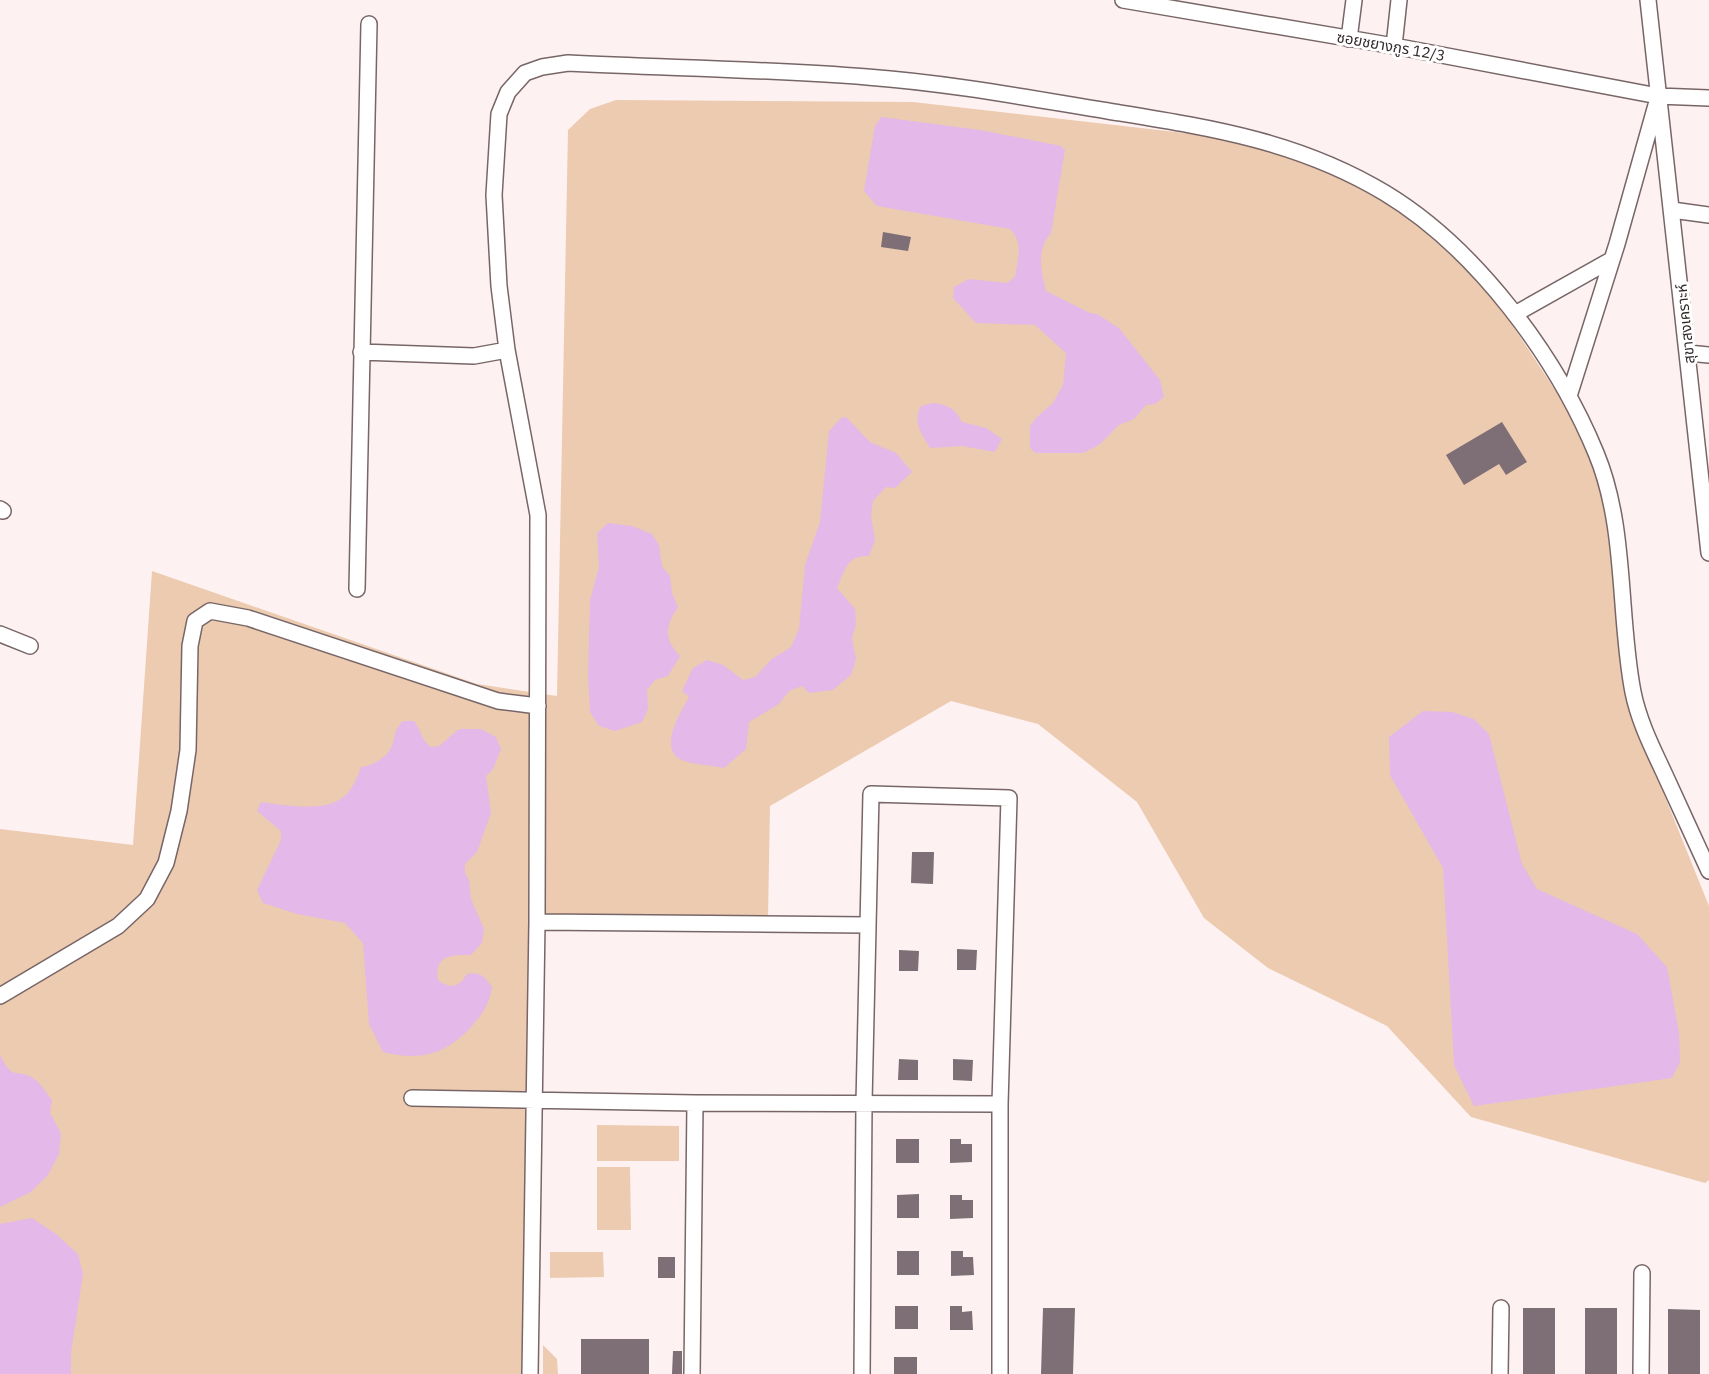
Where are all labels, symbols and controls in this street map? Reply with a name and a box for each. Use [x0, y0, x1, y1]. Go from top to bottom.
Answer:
street label: ซอยชยางกูร 12/3 [1335, 27, 1447, 65]
street label: สุขาสงเคราะห์ [1671, 283, 1699, 365]

